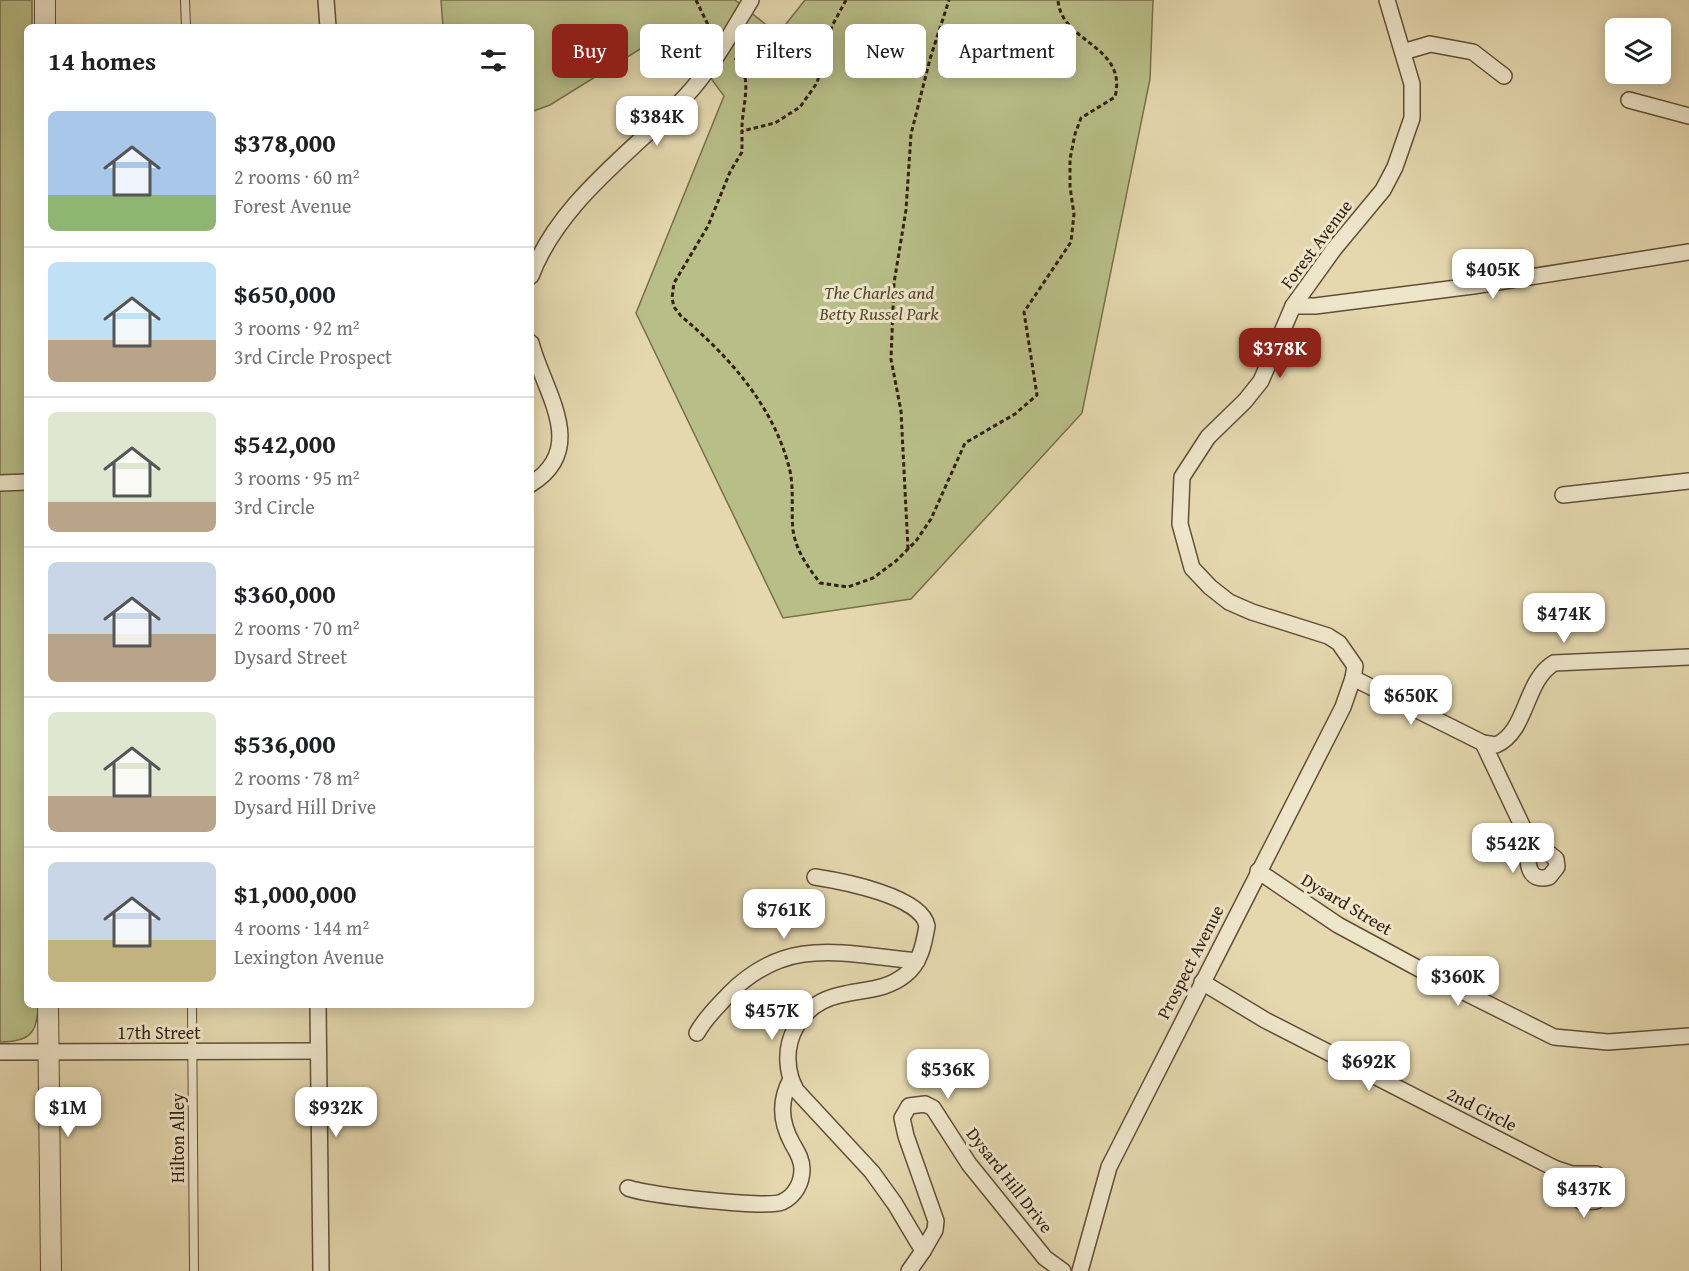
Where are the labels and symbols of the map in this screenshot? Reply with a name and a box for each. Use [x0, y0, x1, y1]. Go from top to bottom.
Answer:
pin: $384K [615, 96, 699, 147]
street label: Forest Avenue [1273, 194, 1359, 294]
pin: $405K [1451, 249, 1535, 300]
park label: The Charles and Betty Russel Park [819, 279, 939, 327]
pin: $378K [1238, 328, 1322, 379]
pin: $474K [1522, 593, 1606, 644]
pin: $650K [1369, 675, 1453, 726]
pin: $542K [1471, 823, 1555, 874]
street label: Dysard Street [1296, 866, 1398, 942]
pin: $761K [742, 889, 826, 940]
street label: Prospect Avenue [1150, 900, 1230, 1024]
pin: $360K [1416, 956, 1500, 1007]
pin: $457K [730, 990, 814, 1041]
street label: 17th Street [117, 1019, 201, 1046]
pin: $692K [1327, 1041, 1411, 1092]
pin: $536K [906, 1049, 990, 1100]
street label: 2nd Circle [1442, 1080, 1522, 1138]
pin: $1M [39, 1087, 97, 1138]
pin: $932K [294, 1087, 378, 1138]
street label: Hilton Alley [164, 1093, 191, 1183]
street label: Dysard Hill Drive [960, 1121, 1060, 1239]
pin: $437K [1542, 1168, 1626, 1219]

